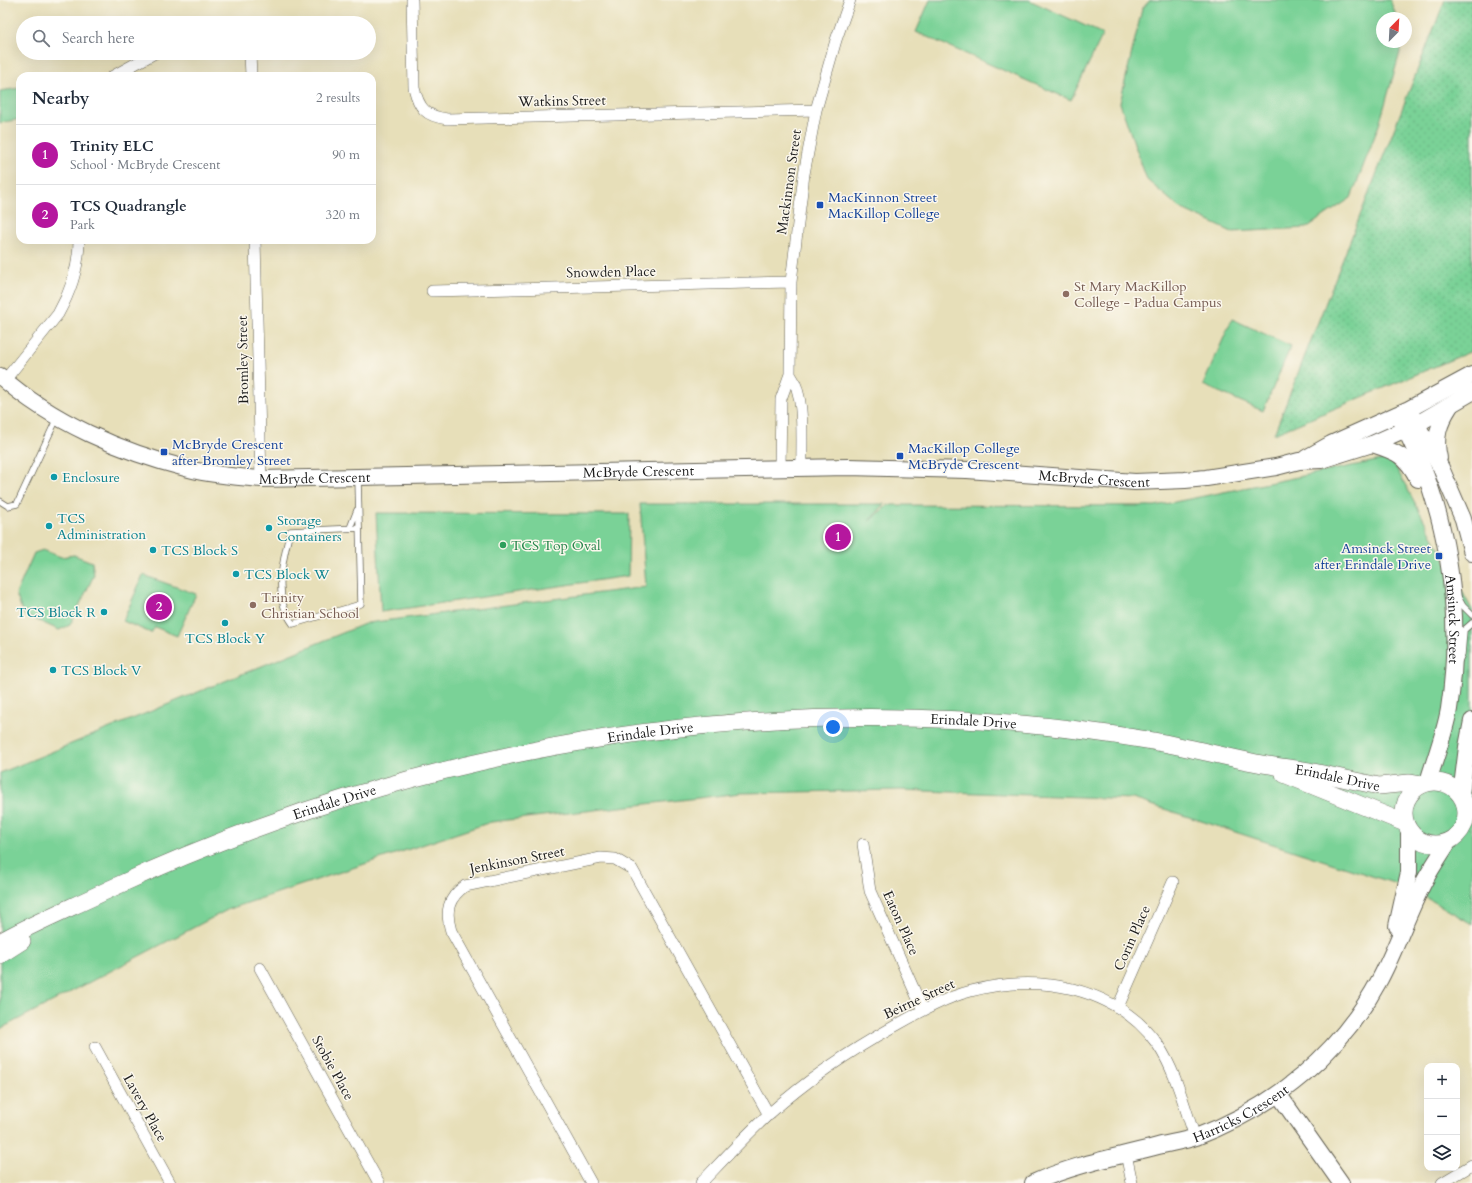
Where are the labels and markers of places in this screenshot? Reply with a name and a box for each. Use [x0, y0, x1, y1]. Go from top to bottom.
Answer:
place label: MacKinnon Street MacKillop College [828, 188, 940, 223]
marker: MacKinnon Street MacKillop College [815, 200, 825, 210]
place label: St Mary MacKillop College - Padua Campus [1074, 277, 1222, 312]
marker: St Mary MacKillop College - Padua Campus [1061, 289, 1071, 299]
place label: McBryde Crescent after Bromley Street [172, 435, 291, 470]
place label: MacKillop College McBryde Crescent [908, 439, 1020, 474]
marker: McBryde Crescent after Bromley Street [159, 447, 169, 457]
marker: MacKillop College McBryde Crescent [895, 451, 905, 461]
place label: Enclosure [62, 468, 120, 487]
marker: Enclosure [49, 472, 59, 482]
place label: TCS Administration [57, 509, 146, 544]
place label: Storage Containers [277, 511, 342, 546]
marker: TCS Administration [44, 521, 54, 531]
pin: 1 [825, 522, 851, 552]
marker: Storage Containers [264, 523, 274, 533]
place label: TCS Top Oval [511, 536, 601, 555]
place label: Amsinck Street after Erindale Drive [1314, 539, 1432, 574]
marker: TCS Top Oval [498, 540, 508, 550]
place label: TCS Block S [161, 541, 238, 560]
marker: TCS Block S [148, 545, 158, 555]
marker: Amsinck Street after Erindale Drive [1434, 551, 1444, 561]
place label: TCS Block W [244, 565, 330, 584]
marker: TCS Block W [231, 569, 241, 579]
place label: Trinity Christian School [261, 588, 359, 623]
pin: 2 [146, 592, 172, 622]
marker: Trinity Christian School [248, 600, 258, 610]
place label: TCS Block R [16, 603, 96, 622]
marker: TCS Block R [99, 607, 109, 617]
marker: TCS Block Y [220, 618, 230, 628]
place label: TCS Block Y [185, 629, 266, 648]
place label: TCS Block V [61, 661, 142, 680]
marker: TCS Block V [48, 665, 58, 675]

